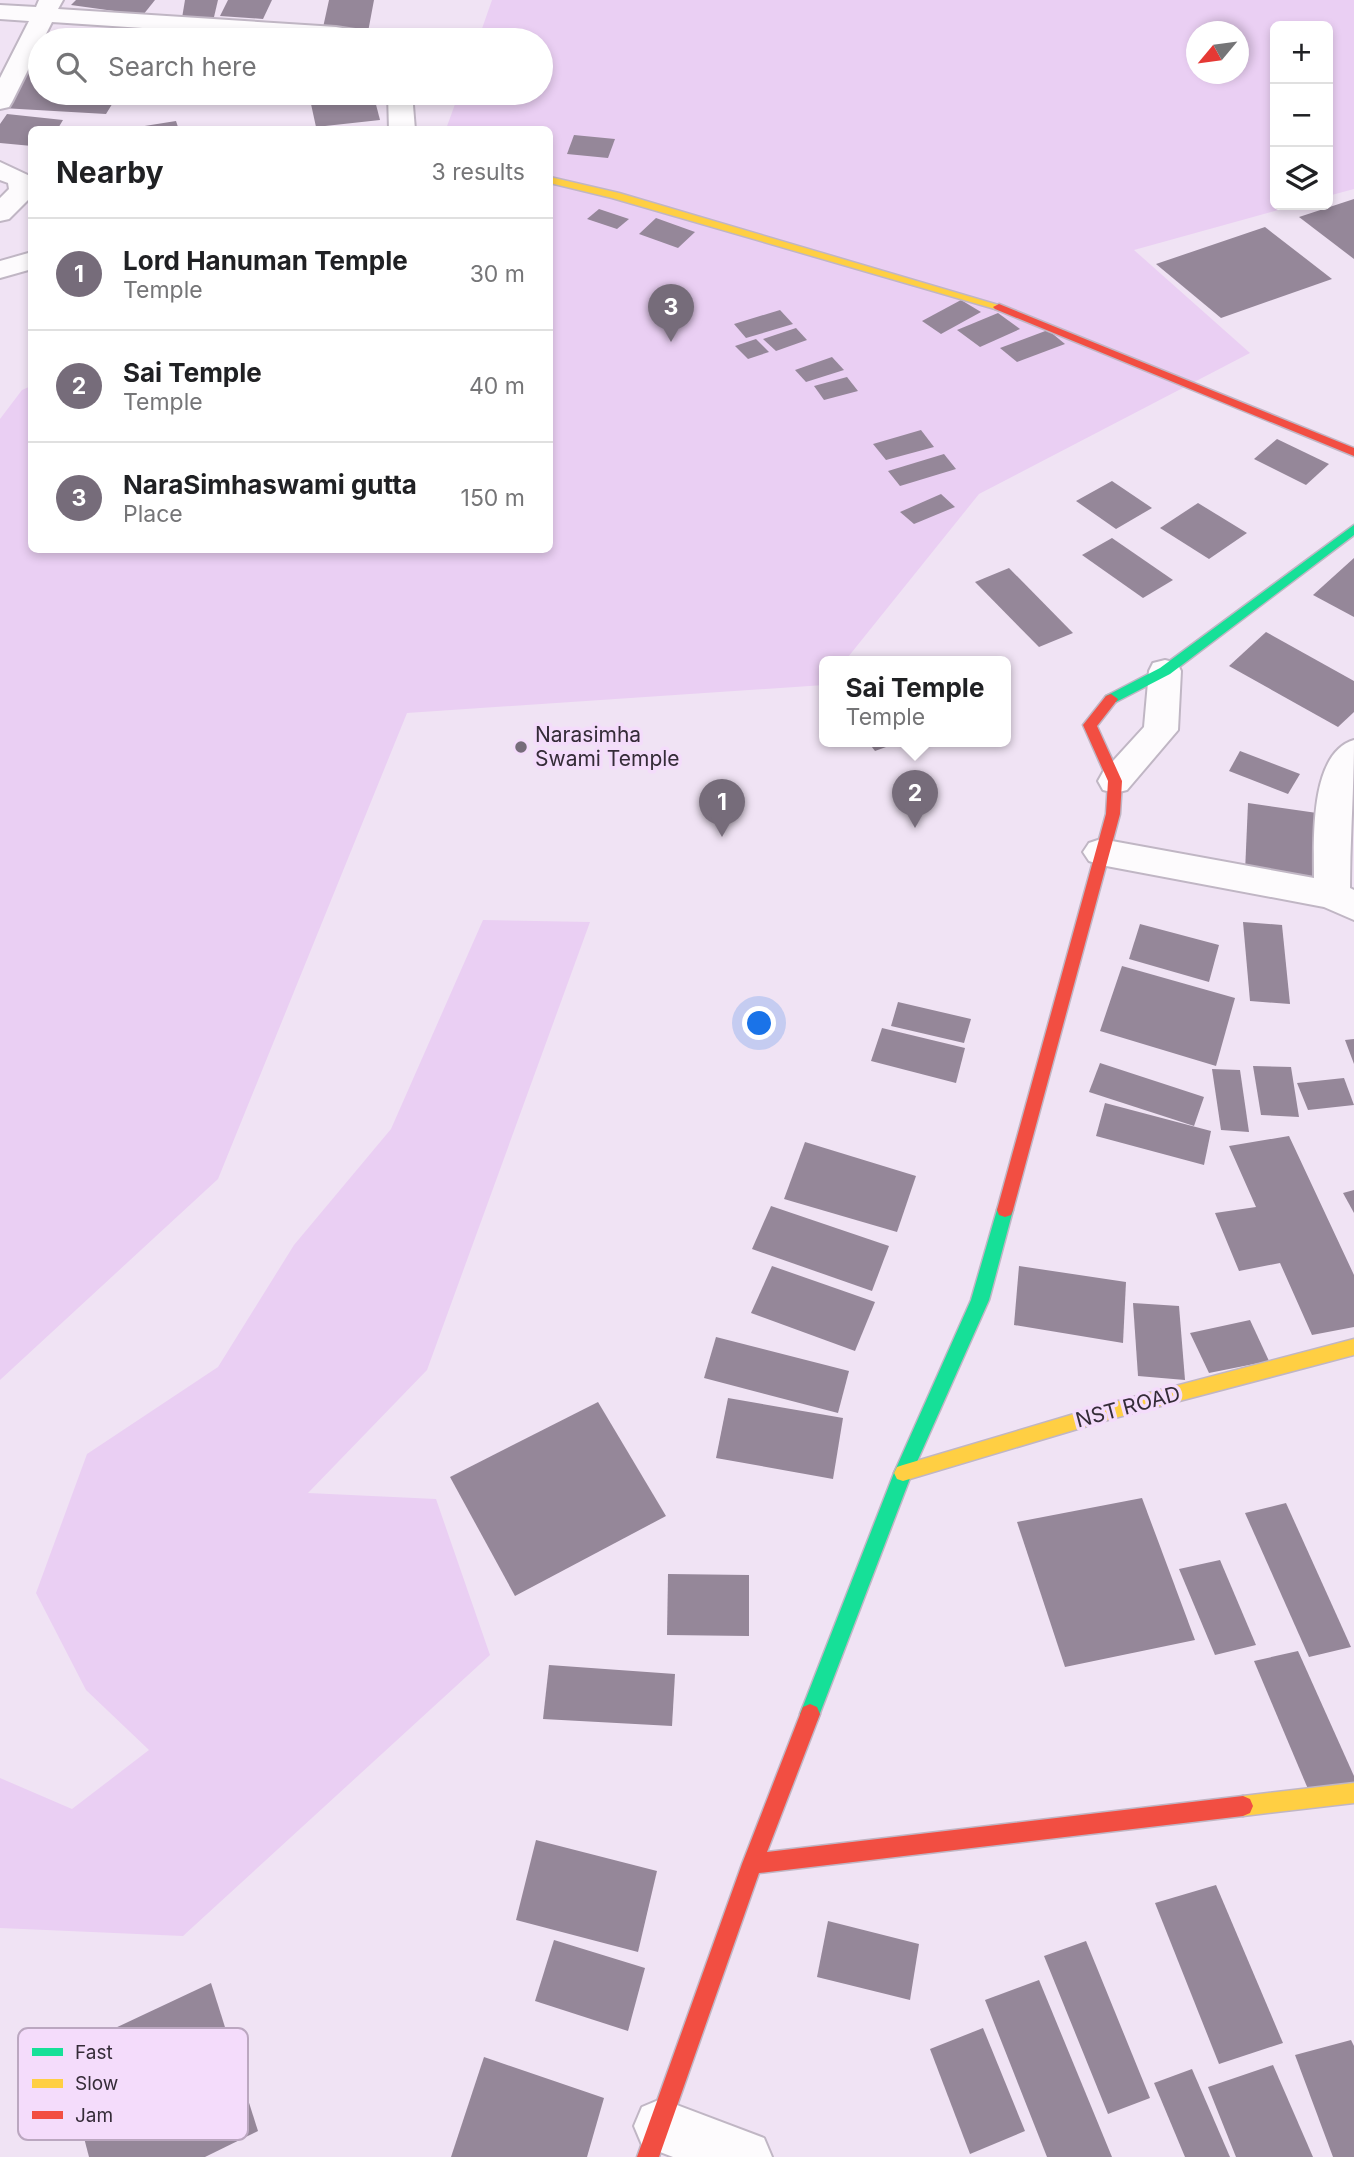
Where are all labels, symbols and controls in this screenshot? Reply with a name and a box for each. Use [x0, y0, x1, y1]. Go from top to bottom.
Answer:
north arrow [1186, 21, 1249, 84]
map controls [1270, 21, 1333, 210]
button: + [1270, 21, 1333, 84]
search box [28, 28, 553, 105]
icon: search [52, 48, 90, 86]
text: Search here [108, 51, 257, 82]
button: − [1270, 84, 1333, 147]
button: layers [1270, 147, 1333, 210]
text: Nearby [56, 154, 164, 190]
text: 3 results [432, 158, 525, 186]
text: Lord Hanuman Temple [123, 245, 408, 276]
text: 1 [74, 260, 84, 288]
text: 30 m [470, 260, 525, 288]
text: Temple [123, 276, 203, 304]
pin: 3 [648, 284, 694, 342]
text: Sai Temple [123, 357, 262, 388]
text: 2 [72, 372, 86, 400]
text: 40 m [469, 372, 525, 400]
text: Temple [123, 388, 203, 416]
text: NaraSimhaswami gutta [123, 469, 417, 500]
text: 3 [72, 484, 86, 512]
text: 150 m [461, 484, 525, 512]
text: Place [123, 500, 183, 528]
popup [819, 656, 1011, 747]
text: Sai Temple [846, 672, 984, 703]
text: Temple [846, 703, 925, 731]
place label: Narasimha Swami Temple [535, 722, 680, 771]
marker: Narasimha Swami Temple [513, 739, 529, 755]
pin: 2 [892, 770, 938, 828]
pin: 1 [699, 779, 745, 837]
your location [742, 1006, 776, 1040]
street label: NST ROAD [1073, 1381, 1183, 1432]
legend [18, 2028, 248, 2140]
text: Fast [75, 2041, 113, 2064]
text: Slow [75, 2072, 118, 2095]
text: Jam [75, 2104, 113, 2127]

